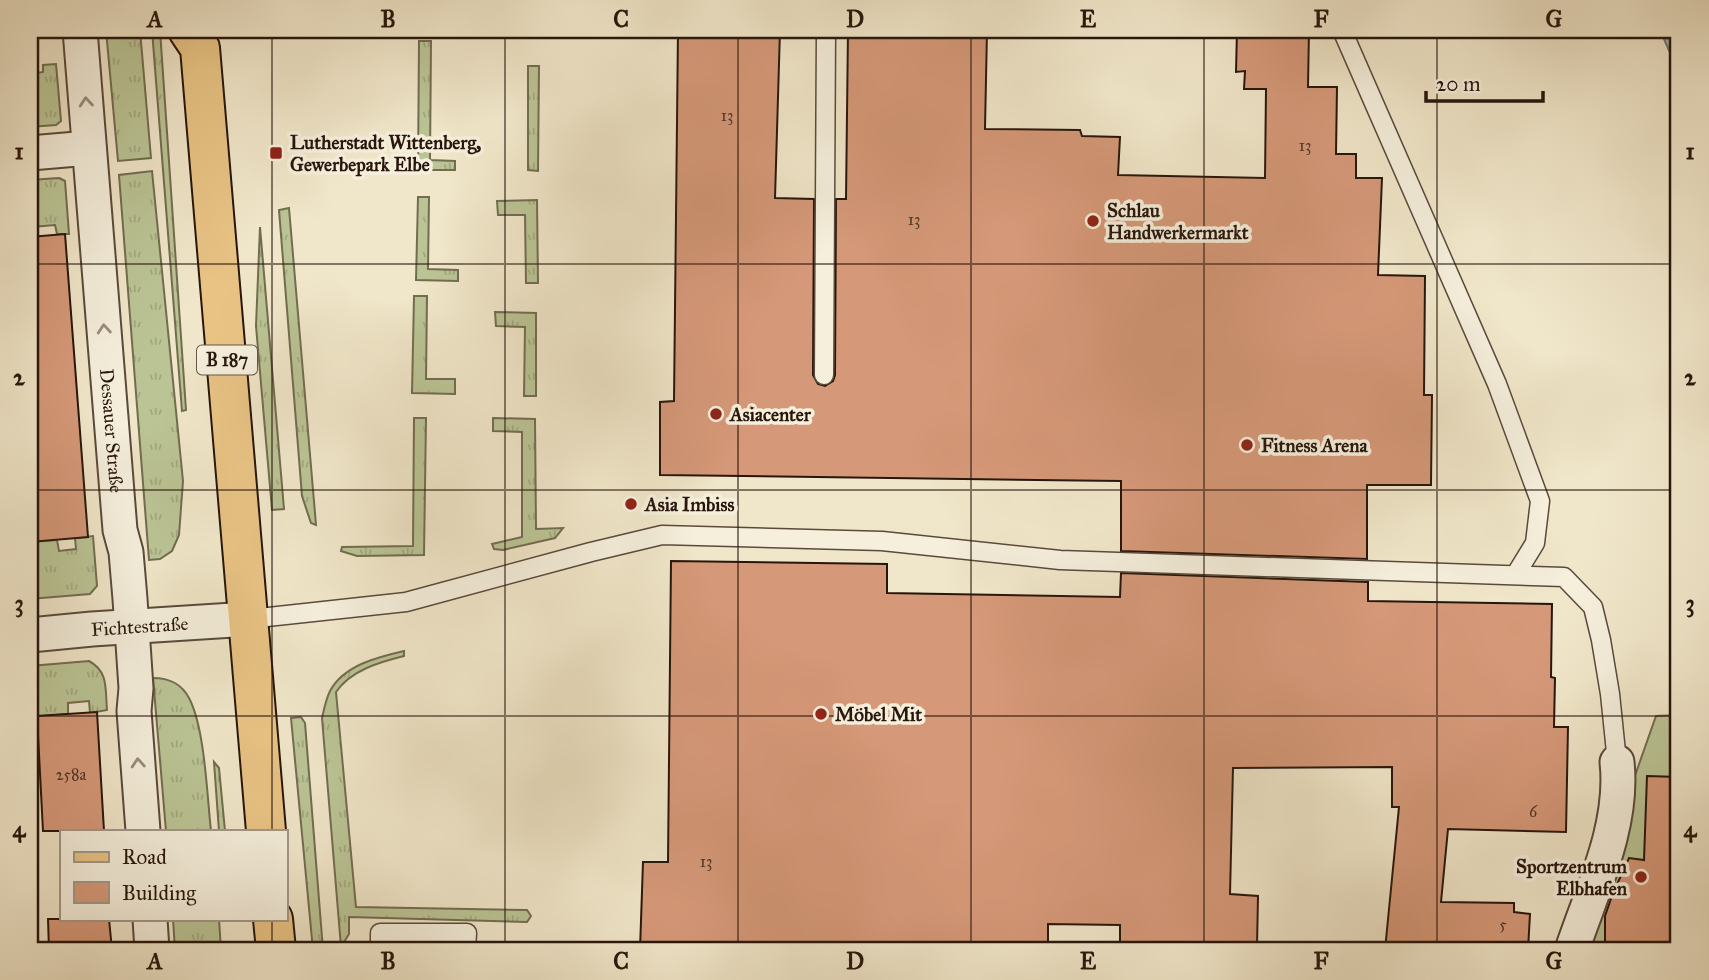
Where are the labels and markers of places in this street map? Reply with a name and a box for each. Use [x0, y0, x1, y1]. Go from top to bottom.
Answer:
place label: Lutherstadt Wittenberg, Gewerbepark Elbe [290, 131, 481, 177]
marker: Lutherstadt Wittenberg, Gewerbepark Elbe [268, 145, 284, 161]
place label: Schlau Handwerkermarkt [1107, 199, 1249, 244]
marker: Schlau Handwerkermarkt [1085, 213, 1101, 229]
place label: Asiacenter [728, 403, 812, 426]
marker: Asiacenter [708, 406, 724, 422]
place label: Fitness Arena [1261, 434, 1368, 457]
marker: Fitness Arena [1239, 437, 1255, 453]
place label: Asia Imbiss [643, 493, 734, 516]
marker: Asia Imbiss [623, 496, 639, 512]
place label: Möbel Mit [835, 703, 922, 726]
marker: Möbel Mit [813, 706, 829, 722]
place label: Sportzentrum Elbhafen [1516, 855, 1628, 900]
marker: Sportzentrum Elbhafen [1633, 869, 1649, 885]

